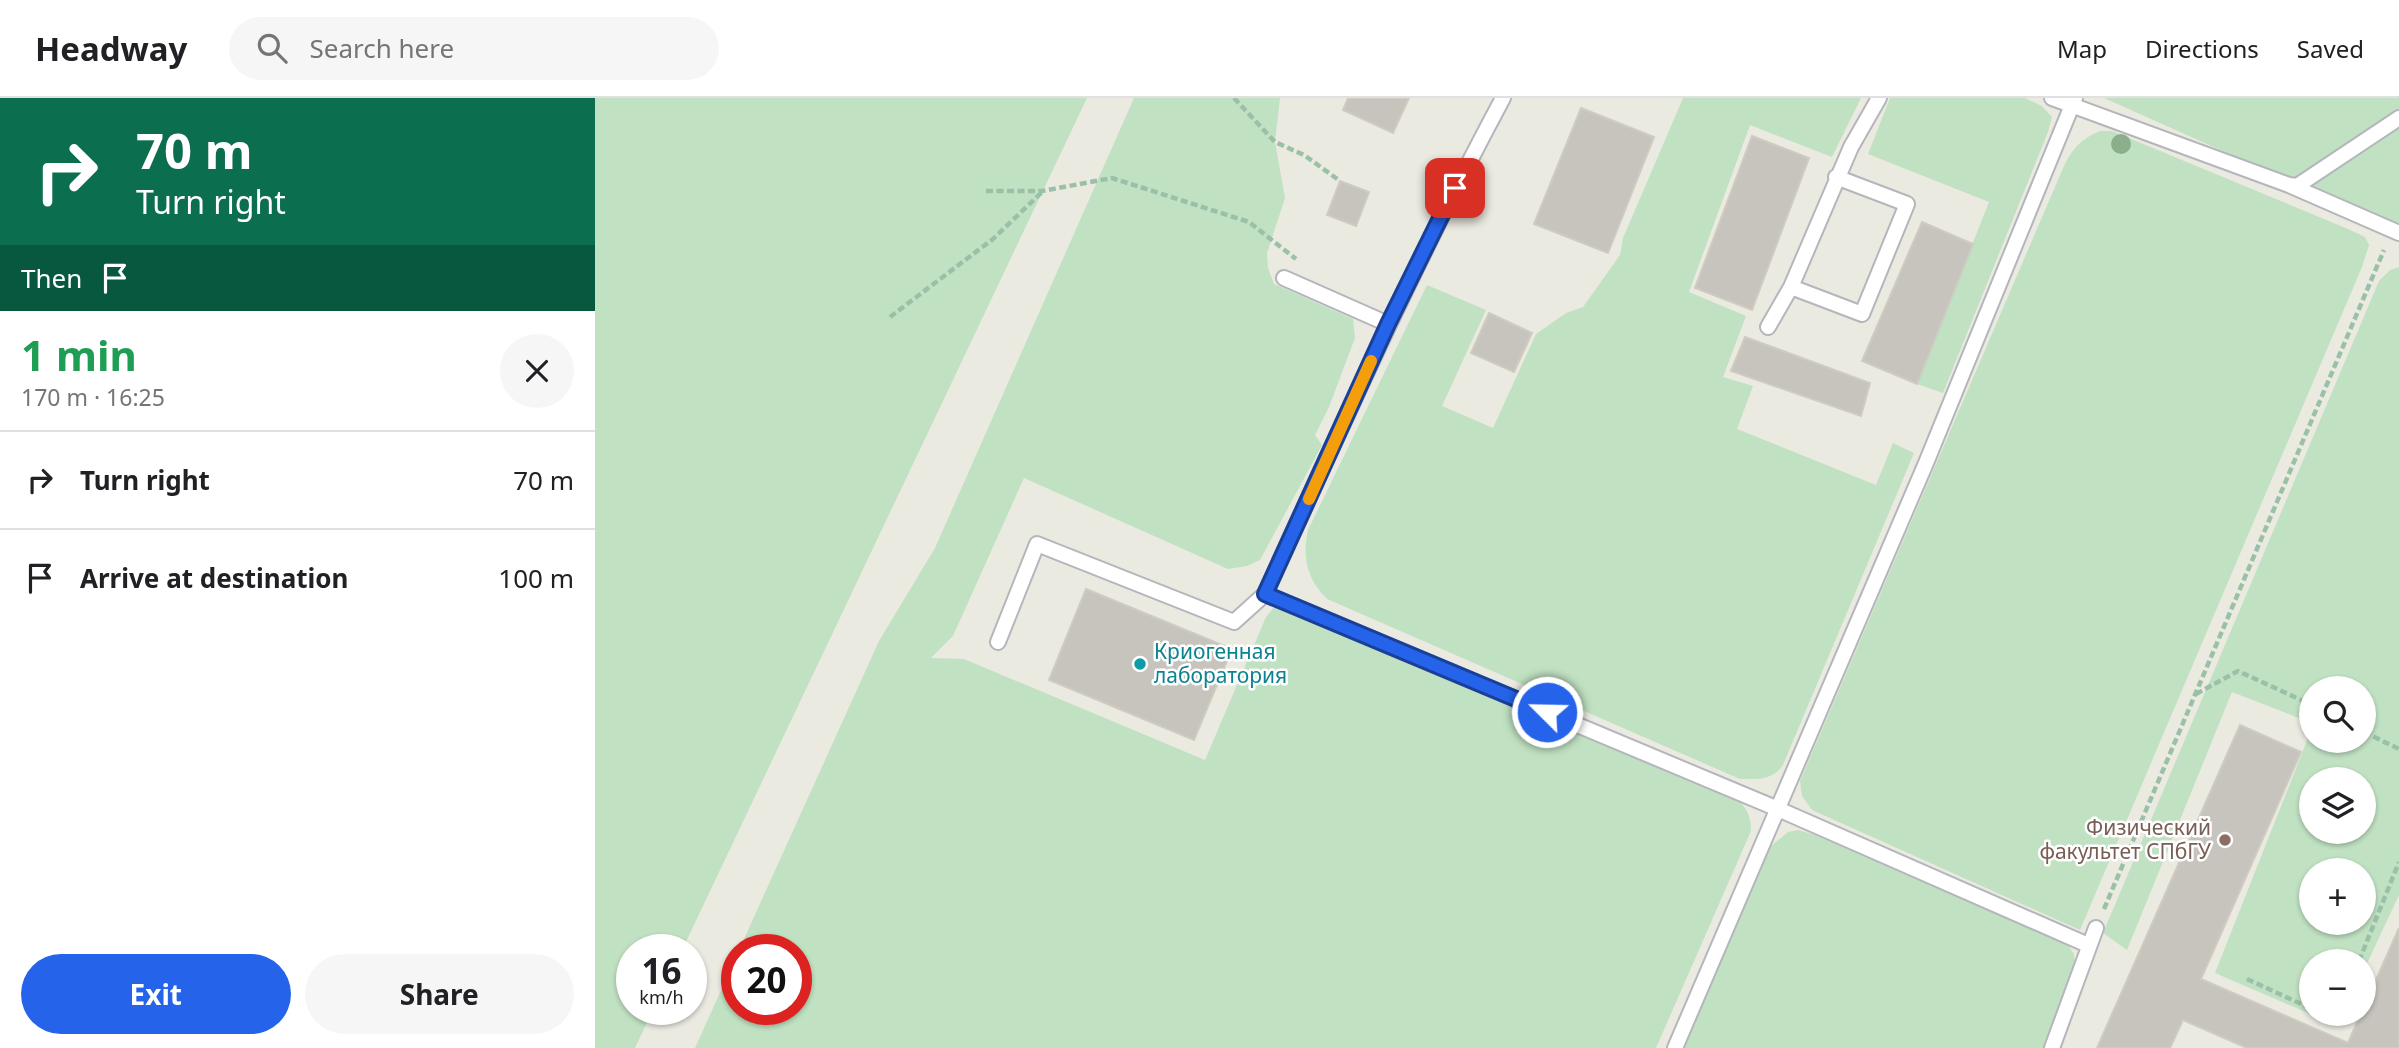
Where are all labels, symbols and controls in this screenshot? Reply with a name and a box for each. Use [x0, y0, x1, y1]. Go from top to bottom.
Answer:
search box [229, 17, 719, 80]
text: Headway [35, 26, 187, 71]
icon: search [253, 29, 291, 67]
text: Search here [309, 30, 454, 66]
text: Map [2057, 32, 2107, 65]
text: Directions [2145, 32, 2259, 65]
text: Saved [2297, 32, 2364, 65]
text: 70 m [136, 117, 253, 183]
icon: right [21, 126, 112, 217]
pin [1425, 158, 1485, 218]
icon: arrive [1436, 169, 1474, 207]
text: Turn right [136, 180, 286, 223]
icon: arrive [96, 259, 134, 297]
text: Then [21, 260, 82, 296]
text: 1 min [21, 326, 137, 383]
button: close [500, 334, 574, 408]
text: 170 m · 16:25 [21, 381, 165, 413]
icon: right [21, 461, 59, 499]
text: Turn right [80, 462, 210, 498]
text: 70 m [513, 462, 574, 498]
icon: arrive [21, 559, 59, 597]
text: Arrive at destination [80, 560, 349, 596]
text: 100 m [498, 560, 574, 596]
place label: Криогенная лаборатория [1154, 637, 1287, 689]
marker: Криогенная лаборатория [1132, 656, 1148, 672]
position arrow [1510, 675, 1584, 749]
map controls [2299, 676, 2376, 1026]
button: search [2299, 676, 2376, 753]
button: layers [2299, 767, 2376, 844]
place label: Физический факультет СПбГУ [2039, 813, 2211, 865]
marker: Физический факультет СПбГУ [2217, 832, 2233, 848]
button: + [2299, 858, 2376, 935]
speed limit sign: 20 [721, 934, 812, 1025]
text: 16 [641, 947, 682, 994]
button: − [2299, 949, 2376, 1026]
button: Exit [21, 954, 291, 1034]
button: Share [305, 954, 574, 1034]
text: km/h [639, 985, 684, 1009]

